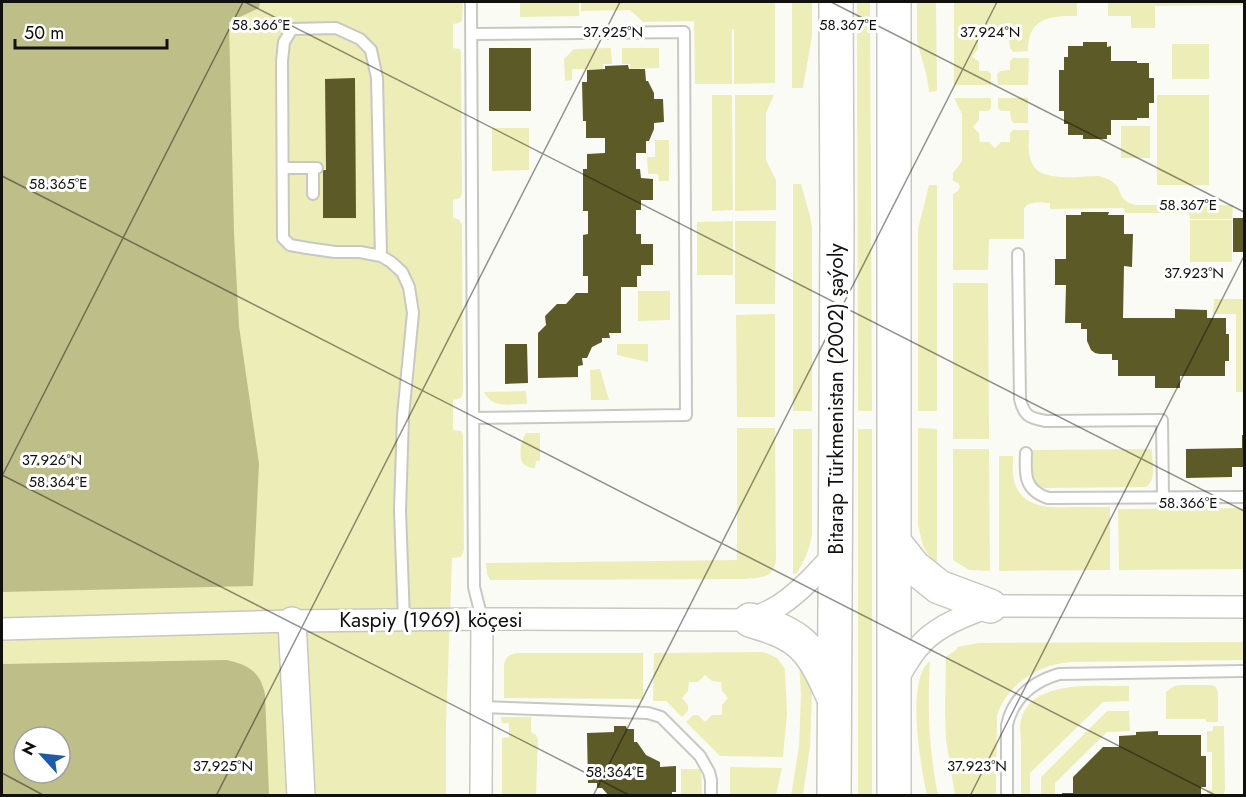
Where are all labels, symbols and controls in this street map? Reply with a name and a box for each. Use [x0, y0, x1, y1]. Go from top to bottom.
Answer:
scale bar [15, 12, 166, 50]
text: 58.366°E [232, 14, 290, 36]
text: 58.367°E [819, 14, 877, 36]
text: 50 m [24, 20, 64, 46]
text: 37.925°N [583, 21, 643, 43]
text: 37.924°N [960, 21, 1020, 43]
text: 58.365°E [29, 173, 87, 195]
text: 58.367°E [1159, 194, 1217, 216]
street label: Bitarap Türkmenistan (2002) şaýoly [821, 243, 851, 555]
text: 37.923°N [1164, 262, 1224, 284]
text: 37.926°N [22, 449, 82, 471]
text: 58.364°E [29, 471, 87, 493]
text: 58.366°E [1159, 492, 1217, 514]
street label: Kaspiy (1969) köçesi [339, 605, 523, 635]
north arrow [12, 725, 72, 785]
text: N [16, 738, 42, 759]
text: 37.925°N [193, 755, 253, 777]
text: 37.923°N [947, 755, 1007, 777]
text: 58.364°E [586, 761, 644, 783]

